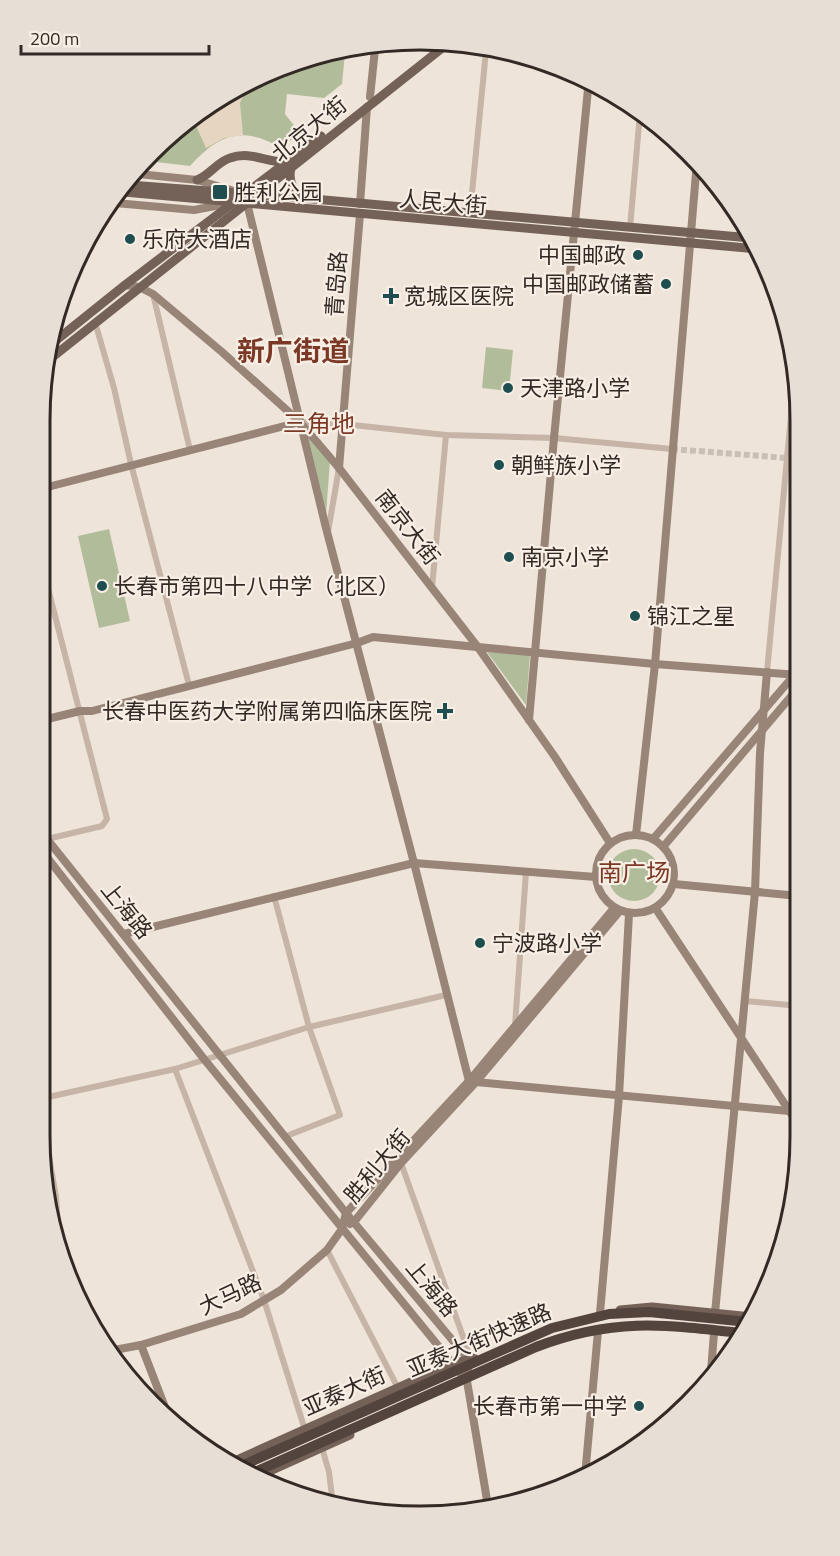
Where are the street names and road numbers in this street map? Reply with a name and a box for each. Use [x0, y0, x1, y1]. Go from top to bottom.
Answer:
street label: 北京大街 [264, 88, 354, 170]
street label: 人民大街 [398, 181, 488, 223]
street label: 青岛路 [317, 250, 355, 318]
street label: 南京大街 [368, 482, 448, 572]
street label: 上海路 [93, 874, 161, 946]
street label: 胜利大街 [336, 1121, 418, 1211]
street label: 上海路 [398, 1252, 466, 1324]
street label: 大马路 [193, 1265, 267, 1323]
street label: 亚泰大街快速路 [401, 1294, 557, 1386]
street label: 亚泰大街 [297, 1358, 391, 1424]

